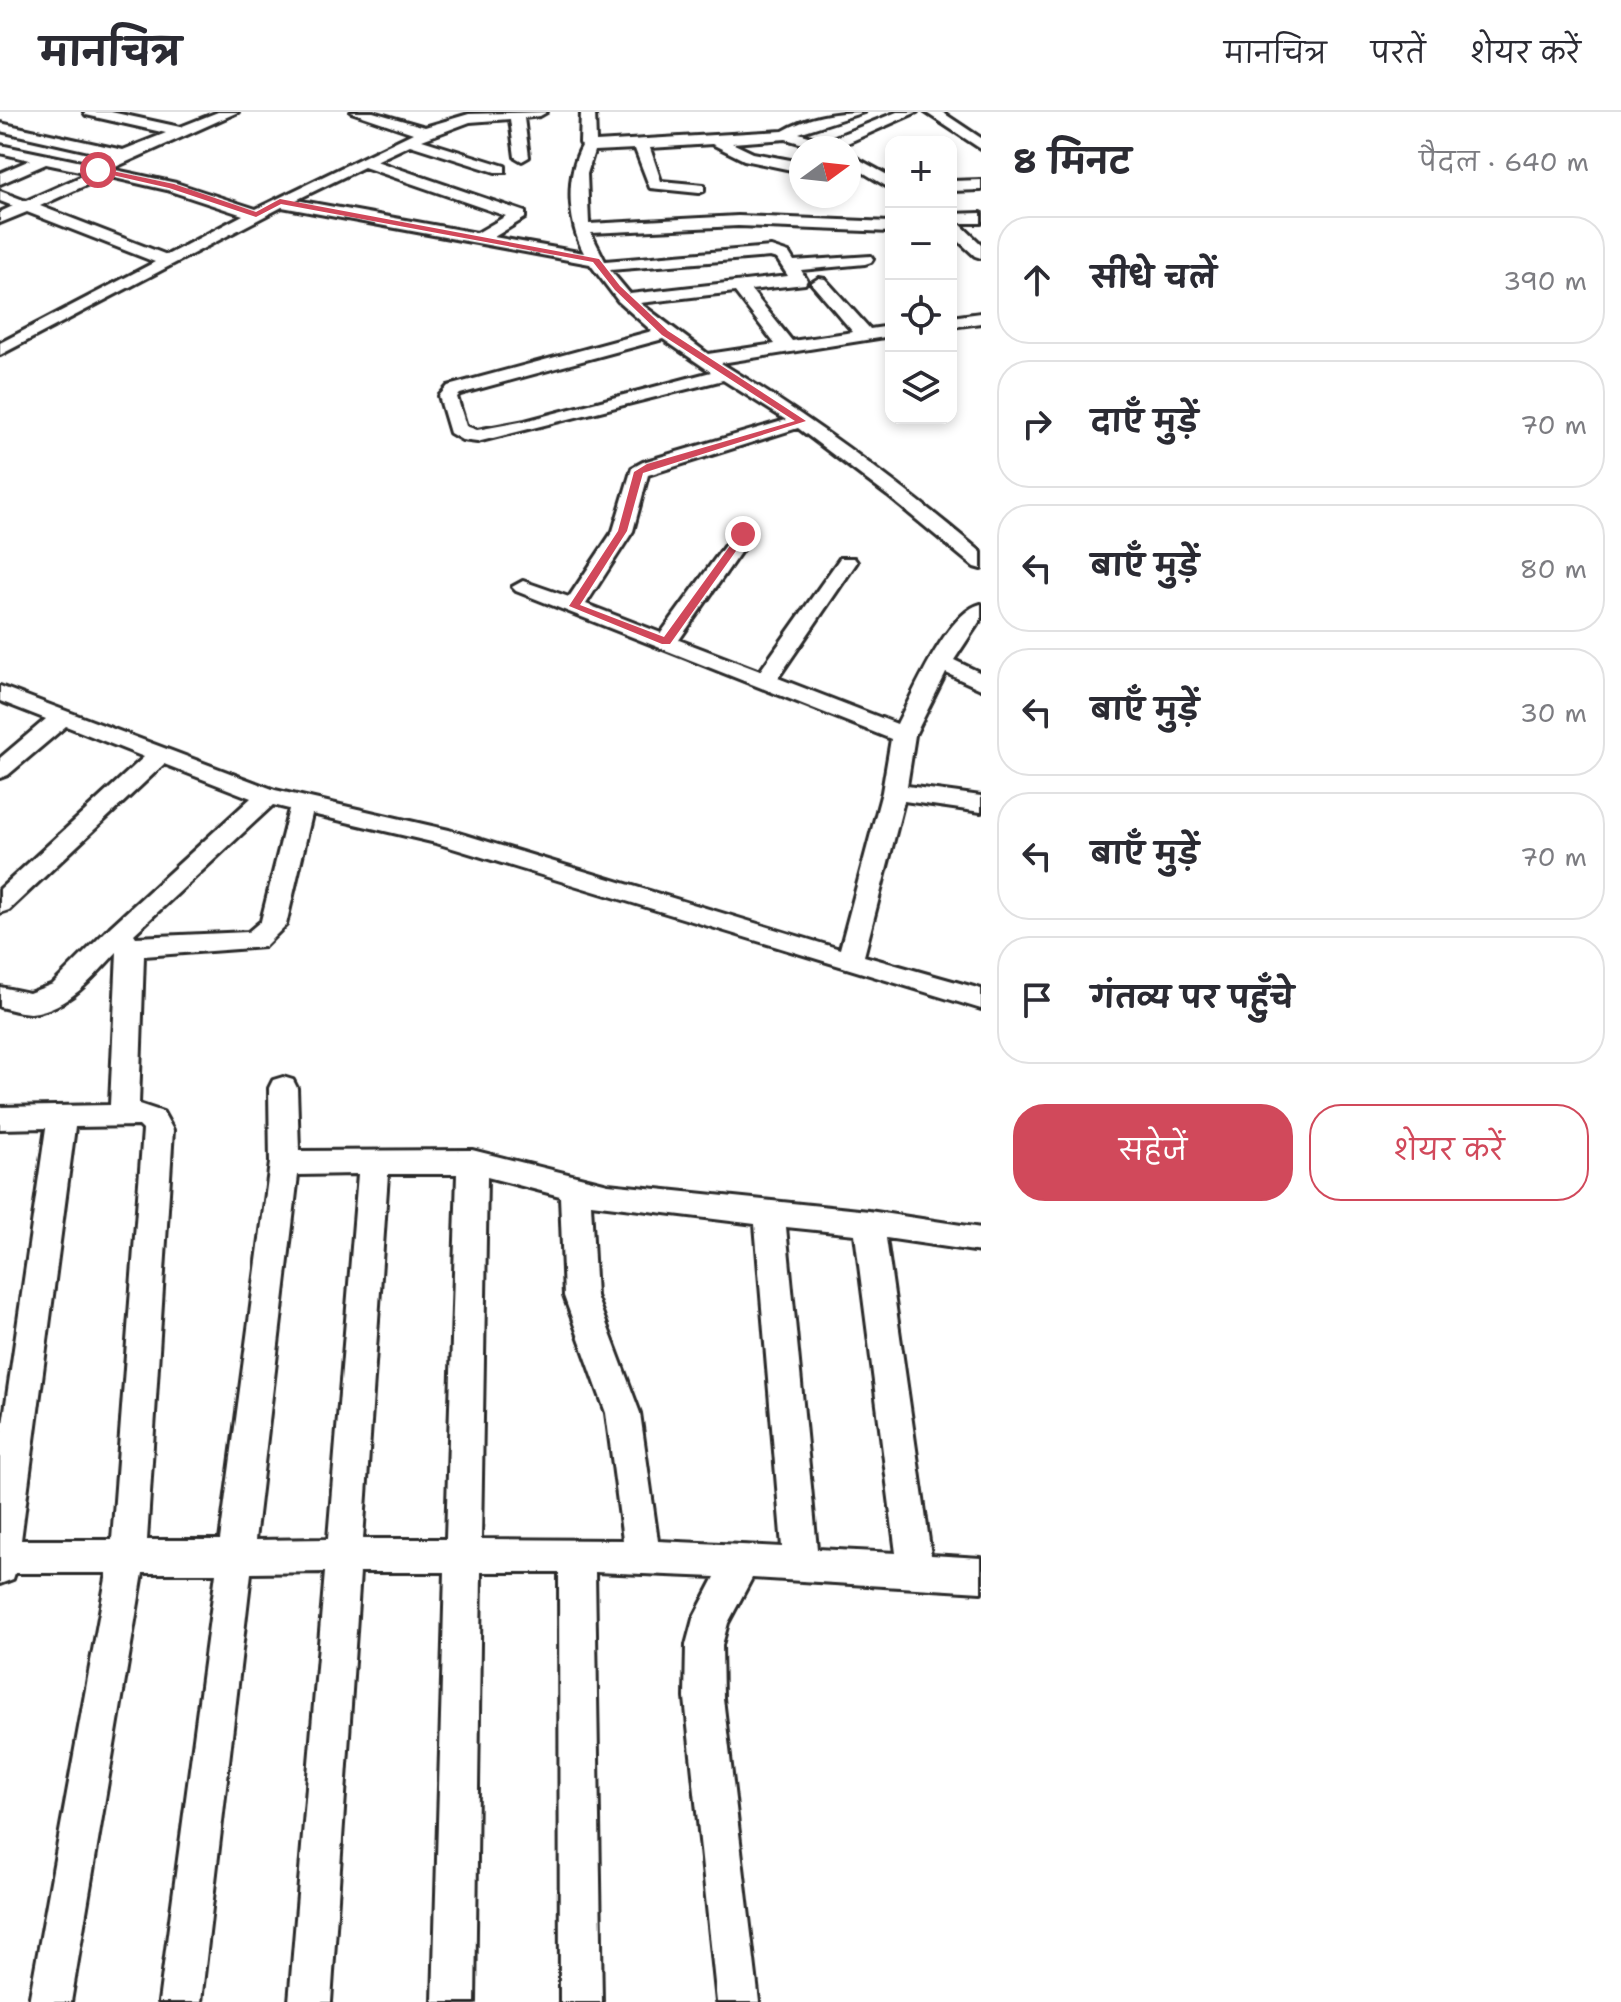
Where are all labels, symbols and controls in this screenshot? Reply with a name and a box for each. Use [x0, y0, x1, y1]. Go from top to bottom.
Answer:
text: मानचित्र [40, 26, 181, 77]
text: मानचित्र [1224, 34, 1327, 72]
text: परतें [1371, 34, 1426, 72]
text: शेयर करें [1470, 34, 1581, 72]
north arrow [789, 136, 861, 208]
map controls [885, 136, 957, 424]
button: + [885, 136, 957, 208]
text: 8 मिनट [1013, 138, 1131, 184]
text: पैदल · 640 m [1419, 144, 1589, 179]
route start [80, 152, 116, 188]
button: − [885, 208, 957, 280]
text: सीधे चलें [1091, 257, 1216, 298]
icon: ahead [1015, 258, 1059, 302]
text: 390 m [1503, 263, 1587, 298]
button: locate [885, 280, 957, 352]
button: layers [885, 352, 957, 424]
text: दाएँ मुड़ें [1091, 401, 1198, 442]
icon: right [1015, 402, 1059, 446]
text: 70 m [1520, 407, 1587, 442]
route end [725, 516, 761, 552]
text: बाएँ मुड़ें [1091, 545, 1199, 586]
icon: left [1015, 546, 1059, 590]
text: 80 m [1520, 551, 1587, 586]
text: बाएँ मुड़ें [1091, 689, 1199, 730]
icon: left [1015, 690, 1059, 734]
text: 30 m [1520, 695, 1587, 730]
text: बाएँ मुड़ें [1091, 833, 1199, 874]
icon: left [1015, 834, 1059, 878]
text: 70 m [1520, 839, 1587, 874]
text: गंतव्य पर पहुँचे [1091, 977, 1294, 1018]
icon: arrive [1015, 978, 1059, 1022]
button: सहेजें [1013, 1104, 1293, 1201]
button: शेयर करें [1309, 1104, 1589, 1201]

